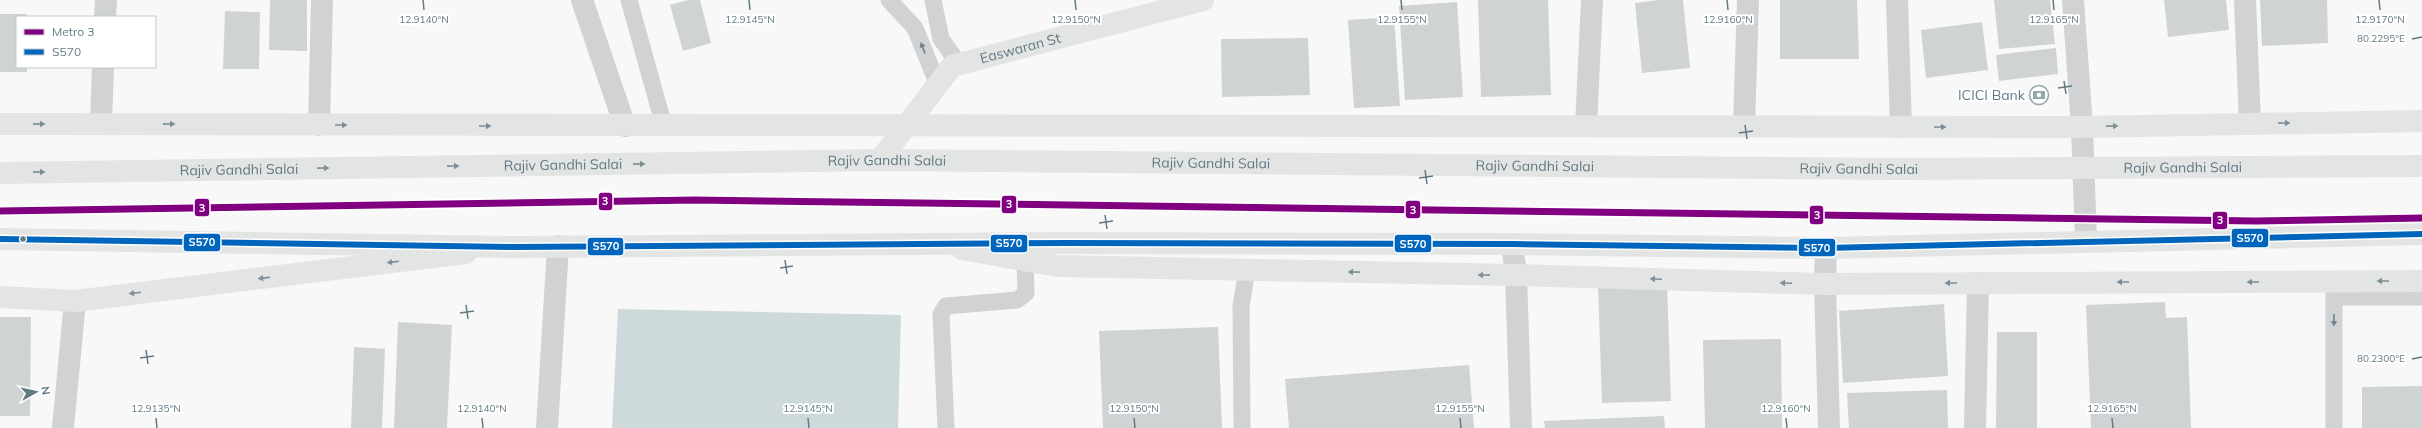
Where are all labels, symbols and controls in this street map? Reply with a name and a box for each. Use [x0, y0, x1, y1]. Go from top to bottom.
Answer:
text: 12.9140°N [399, 13, 449, 26]
text: 12.9145°N [725, 13, 775, 26]
text: 12.9150°N [1051, 13, 1101, 26]
text: 12.9155°N [1377, 13, 1427, 26]
text: 12.9160°N [1703, 13, 1753, 26]
text: 12.9165°N [2029, 13, 2079, 26]
text: 12.9170°N [2355, 13, 2405, 26]
legend [16, 16, 156, 68]
text: Metro 3 [52, 24, 94, 39]
street label: Easwaran St [978, 29, 1063, 67]
text: 80.2295°E [2357, 32, 2405, 45]
one-way arrow [920, 42, 926, 54]
text: S570 [52, 44, 81, 59]
bank icon: ICICI Bank [2028, 84, 2050, 106]
place label: ICICI Bank [1958, 86, 2026, 104]
one-way arrow [163, 120, 175, 127]
one-way arrow [2278, 120, 2291, 126]
one-way arrow [33, 121, 46, 127]
one-way arrow [335, 122, 348, 128]
one-way arrow [479, 123, 492, 129]
one-way arrow [2106, 123, 2119, 129]
one-way arrow [1934, 124, 1947, 130]
street label: Rajiv Gandhi Salai [827, 151, 946, 170]
street label: Rajiv Gandhi Salai [1152, 153, 1270, 172]
street label: Rajiv Gandhi Salai [504, 155, 622, 175]
street label: Rajiv Gandhi Salai [1476, 156, 1594, 175]
street label: Rajiv Gandhi Salai [2124, 158, 2242, 177]
street label: Rajiv Gandhi Salai [1799, 159, 1918, 178]
street label: Rajiv Gandhi Salai [180, 160, 298, 179]
one-way arrow [633, 161, 646, 167]
one-way arrow [447, 163, 460, 169]
one-way arrow [317, 165, 330, 171]
one-way arrow [33, 169, 45, 176]
line badge: 3 [598, 192, 613, 211]
text: 3 [602, 194, 609, 208]
line badge: 3 [1001, 195, 1017, 214]
text: 3 [1006, 197, 1013, 211]
line badge: 3 [194, 198, 210, 217]
line badge: 3 [1405, 200, 1421, 219]
text: 3 [199, 201, 206, 215]
text: 3 [1410, 203, 1417, 217]
line badge: 3 [1809, 205, 1824, 225]
text: 3 [1814, 208, 1821, 222]
line badge: 3 [2212, 211, 2228, 230]
text: 3 [2217, 213, 2224, 227]
line badge: S570 [2231, 228, 2269, 248]
text: S570 [2237, 231, 2264, 245]
line badge: S570 [183, 233, 221, 252]
unlabelled marker [18, 234, 28, 244]
line badge: S570 [990, 234, 1028, 253]
line badge: S570 [1394, 234, 1432, 253]
text: S570 [189, 235, 216, 249]
text: S570 [996, 236, 1023, 250]
line badge: S570 [587, 237, 624, 256]
text: S570 [1400, 237, 1427, 251]
line badge: S570 [1798, 238, 1836, 257]
text: S570 [593, 239, 620, 253]
text: S570 [1804, 241, 1831, 255]
one-way arrow [387, 259, 399, 265]
one-way arrow [1347, 269, 1360, 275]
one-way arrow [1477, 272, 1490, 278]
one-way arrow [258, 275, 270, 281]
one-way arrow [1650, 276, 1662, 283]
one-way arrow [2376, 278, 2389, 284]
one-way arrow [2116, 279, 2129, 285]
one-way arrow [2246, 279, 2259, 285]
one-way arrow [1779, 280, 1792, 286]
one-way arrow [1945, 280, 1957, 287]
one-way arrow [129, 290, 141, 297]
one-way arrow [2331, 314, 2337, 327]
text: 80.2300°E [2357, 352, 2405, 365]
north arrow [16, 372, 56, 412]
text: N [38, 386, 53, 396]
text: 12.9135°N [131, 402, 181, 415]
text: 12.9140°N [457, 402, 507, 415]
text: 12.9145°N [783, 402, 833, 415]
text: 12.9150°N [1109, 402, 1159, 415]
text: 12.9155°N [1435, 402, 1485, 415]
text: 12.9160°N [1761, 402, 1811, 415]
text: 12.9165°N [2087, 402, 2137, 415]

